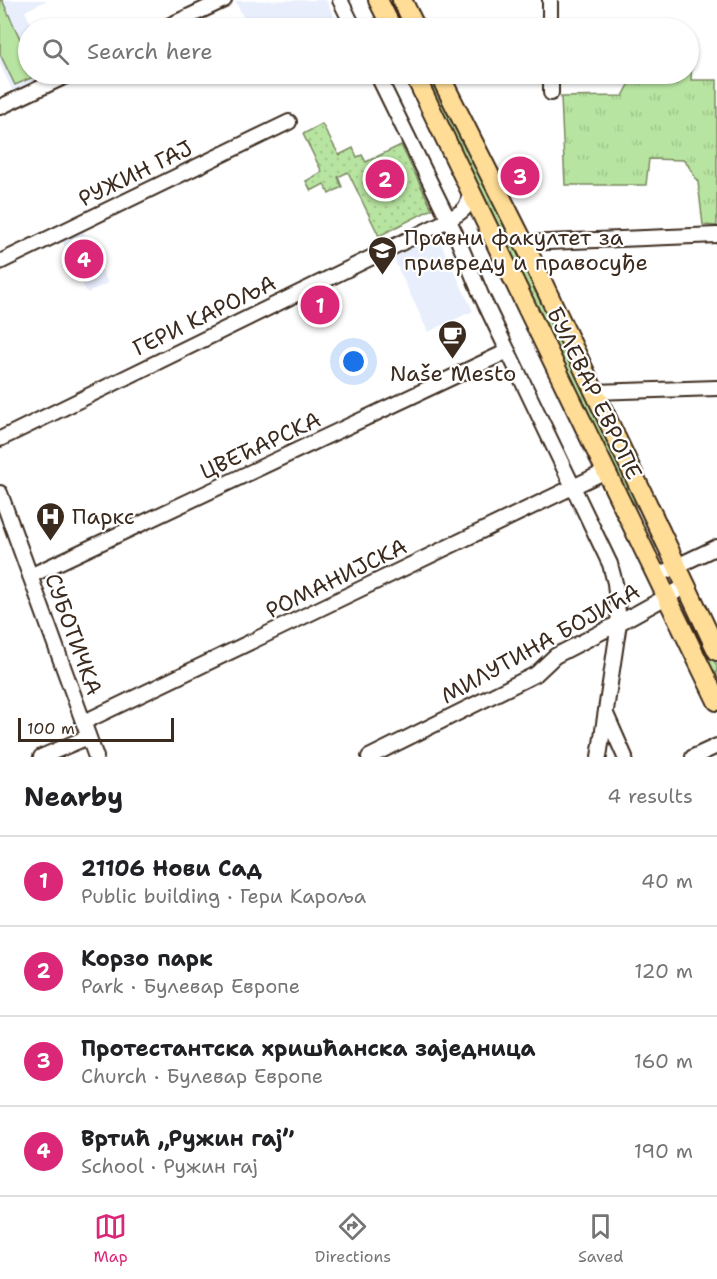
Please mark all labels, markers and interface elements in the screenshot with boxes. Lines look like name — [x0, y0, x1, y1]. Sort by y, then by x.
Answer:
search box — [18, 18, 699, 84]
icon: search — [39, 35, 72, 68]
text: Search here — [87, 37, 213, 66]
street label: РУЖИН ГАЈ — [74, 133, 197, 213]
pin: 3 — [500, 154, 540, 198]
pin: 2 — [366, 156, 404, 201]
place label: Правни факултет за привреду и правосуђе — [404, 223, 648, 277]
school or university icon: Правни факултет за привреду и правосуђе — [367, 234, 399, 276]
pin: 4 — [64, 236, 104, 282]
street label: ГЕРИ КАРОЉА — [128, 268, 281, 363]
pin: 1 — [300, 282, 340, 328]
street label: БУЛЕВАР ЕВРОПЕ — [540, 302, 649, 484]
cafe icon: Naše Mesto — [437, 318, 469, 360]
your location — [339, 347, 368, 376]
place label: Naše Mesto — [390, 359, 516, 388]
street label: ЦВЕЋАРСКА — [195, 405, 325, 486]
hospital icon: Паркс — [35, 500, 67, 542]
place label: Паркс — [72, 502, 135, 531]
street label: РОМАНИЈСКА — [261, 532, 412, 625]
street label: СУБОТИЧКА — [38, 569, 109, 699]
street label: МИЛУТИНА БОЈИЋА — [436, 577, 645, 710]
scale bar — [18, 715, 174, 742]
text: 100 m — [27, 718, 75, 739]
text: Nearby — [24, 779, 123, 814]
text: 4 results — [607, 783, 693, 809]
text: 21106 Нови Сад — [81, 854, 262, 883]
text: 1 — [39, 868, 48, 894]
text: 40 m — [641, 868, 693, 894]
text: Public building · Гери Кароља — [81, 883, 366, 909]
text: Корзо парк — [81, 944, 213, 973]
text: 2 — [37, 958, 51, 984]
text: 120 m — [634, 958, 693, 984]
text: Park · Булевар Европе — [81, 973, 300, 999]
text: Протестантска хришћанска заједница — [81, 1034, 536, 1063]
text: 3 — [37, 1048, 51, 1074]
text: 160 m — [634, 1048, 693, 1074]
text: Church · Булевар Европе — [81, 1063, 323, 1089]
text: Вртић „Ружин гај” — [81, 1124, 294, 1153]
text: 4 — [37, 1138, 51, 1164]
text: 190 m — [634, 1138, 693, 1164]
text: School · Ружин гај — [81, 1153, 258, 1179]
tab: Map — [94, 1210, 128, 1267]
tab: Directions — [315, 1210, 391, 1267]
tab: Saved — [578, 1210, 624, 1267]

